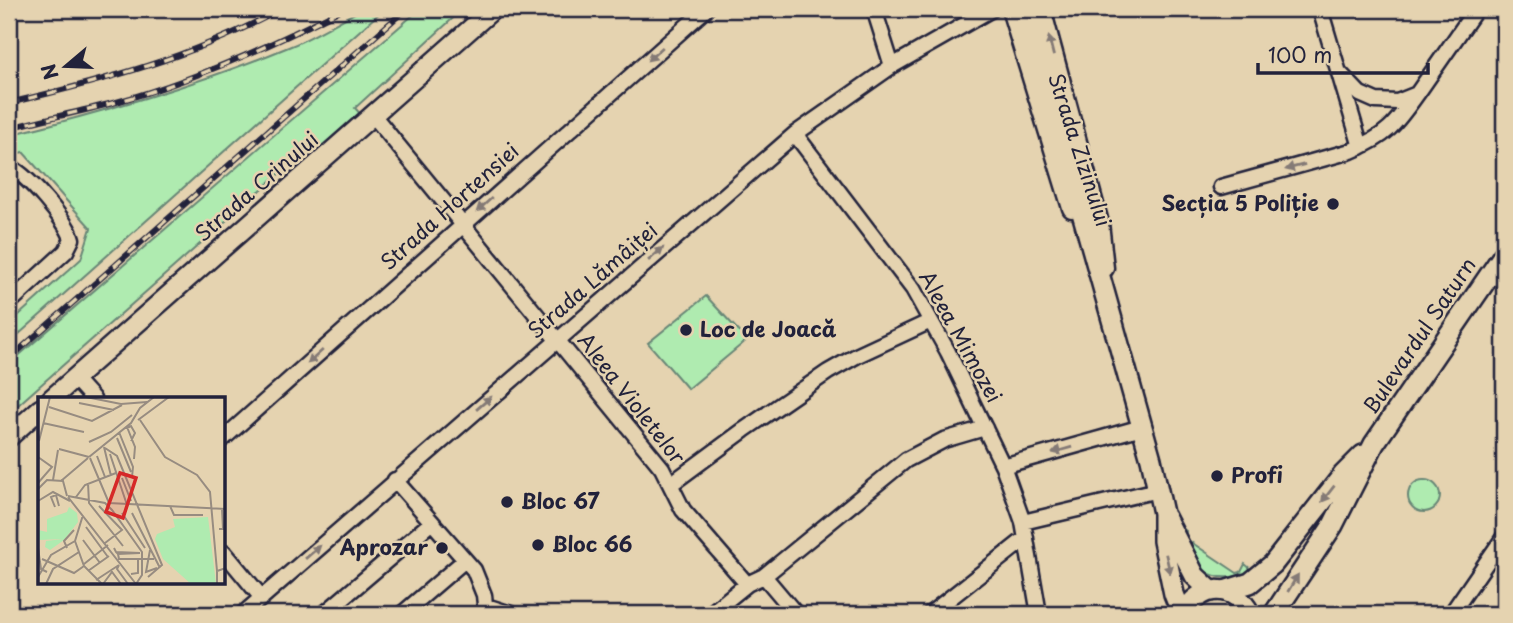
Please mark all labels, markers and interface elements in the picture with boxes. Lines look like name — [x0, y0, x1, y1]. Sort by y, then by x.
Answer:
north arrow — [32, 32, 102, 102]
scale bar — [1258, 32, 1427, 76]
one-way arrow — [1045, 35, 1056, 57]
text: 100 m — [1268, 38, 1332, 70]
one-way arrow — [646, 46, 664, 62]
text: N — [33, 60, 65, 84]
street label: Strada Zizinului — [1041, 68, 1121, 230]
street label: Strada Crinului — [187, 123, 324, 248]
street label: Strada Hortensiei — [372, 134, 525, 277]
one-way arrow — [1284, 162, 1306, 173]
place label: Secția 5 Poliție — [1161, 186, 1319, 218]
marker: Secția 5 Poliție — [1325, 196, 1341, 212]
one-way arrow — [476, 197, 493, 212]
street label: Strada Lămâiței — [520, 214, 664, 345]
one-way arrow — [647, 246, 665, 262]
street label: Bulevardul Saturn — [1354, 250, 1483, 420]
street label: Aleea Mimozei — [912, 264, 1011, 408]
place label: Loc de Joacă — [700, 312, 837, 344]
marker: Loc de Joacă — [678, 322, 694, 338]
street label: Aleea Violetelor — [571, 325, 694, 471]
one-way arrow — [306, 349, 324, 365]
one-way arrow — [476, 396, 493, 411]
inset map — [38, 397, 226, 584]
one-way arrow — [1052, 445, 1073, 455]
place label: Profi — [1231, 458, 1283, 490]
marker: Profi — [1209, 468, 1225, 484]
place label: Bloc 67 — [521, 484, 600, 516]
one-way arrow — [1320, 485, 1335, 503]
marker: Bloc 67 — [499, 494, 515, 510]
place label: Bloc 66 — [552, 527, 632, 559]
place label: Aprozar — [339, 530, 428, 562]
marker: Bloc 66 — [530, 537, 546, 553]
marker: Aprozar — [434, 540, 450, 556]
one-way arrow — [304, 545, 321, 561]
one-way arrow — [1162, 553, 1173, 575]
one-way arrow — [1287, 574, 1299, 593]

